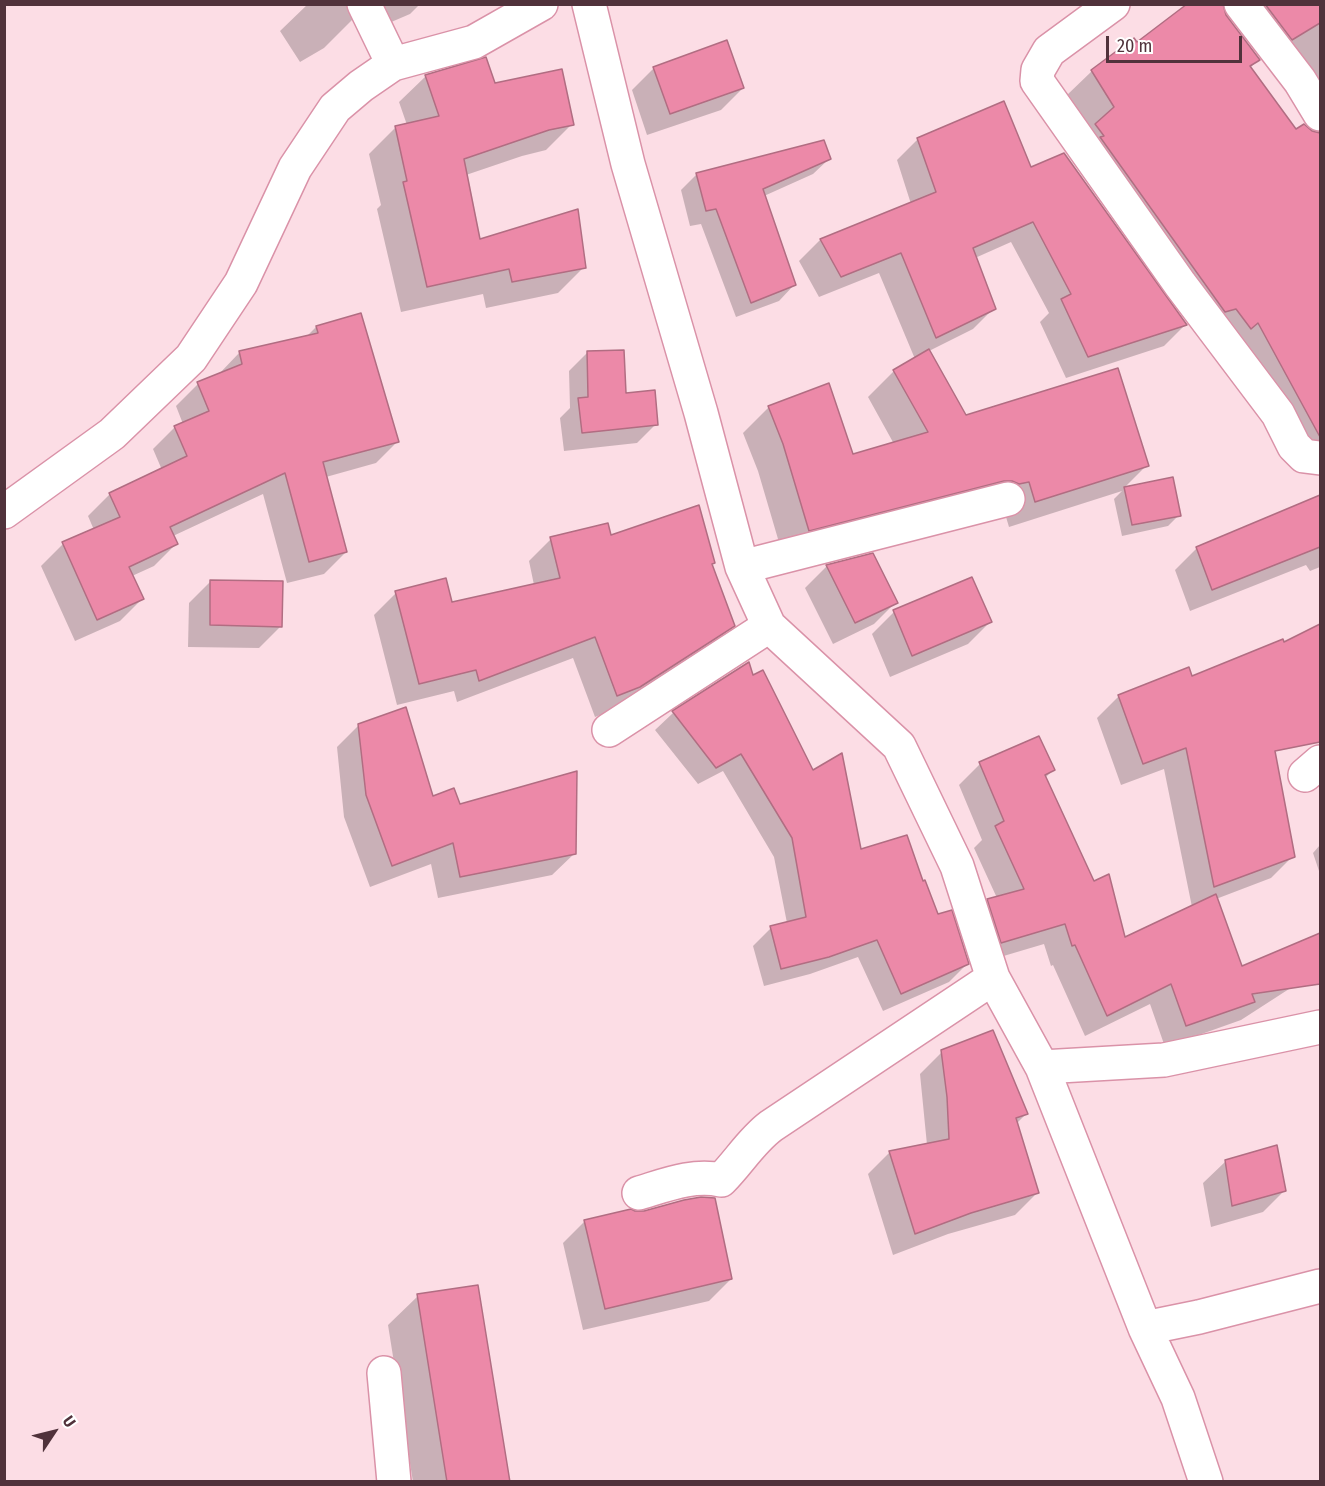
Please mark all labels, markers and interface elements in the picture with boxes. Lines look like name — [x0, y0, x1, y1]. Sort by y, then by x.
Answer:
scale bar — [1109, 24, 1246, 62]
text: 20 m — [1117, 35, 1152, 57]
north arrow — [24, 1402, 84, 1462]
text: U — [59, 1412, 80, 1431]

